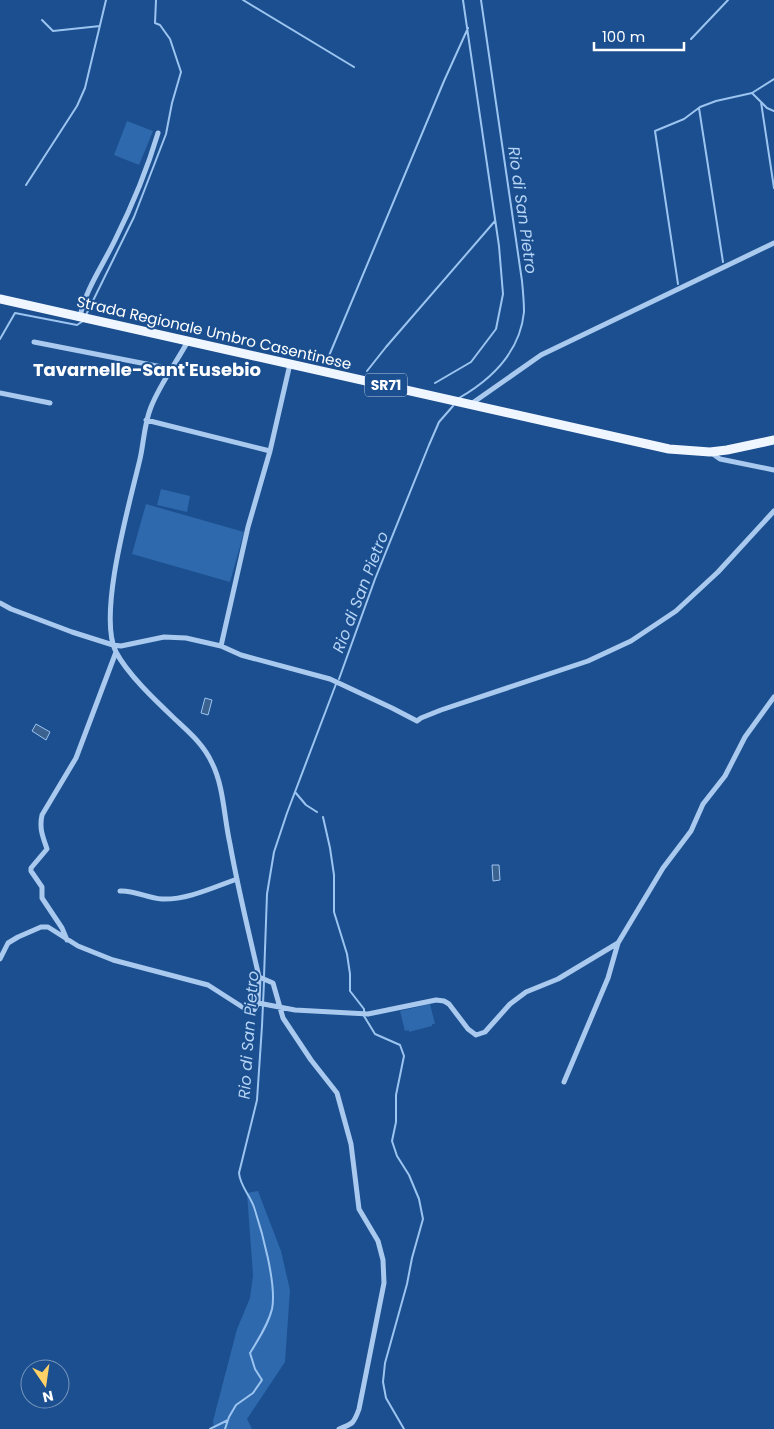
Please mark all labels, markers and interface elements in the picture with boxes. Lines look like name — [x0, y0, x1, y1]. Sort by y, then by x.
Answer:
scale bar — [594, 20, 684, 52]
text: 100 m — [602, 26, 645, 47]
water label: Rio di San Pietro — [502, 145, 543, 275]
street label: Strada Regionale Umbro Casentinese — [75, 291, 354, 374]
district label: Tavarnelle-Sant'Eusebio — [33, 357, 261, 382]
road number: SR71 — [365, 374, 407, 396]
water label: Rio di San Pietro — [327, 528, 394, 656]
water label: Rio di San Pietro — [233, 970, 264, 1100]
north arrow — [20, 1359, 70, 1409]
text: N — [41, 1386, 55, 1408]

